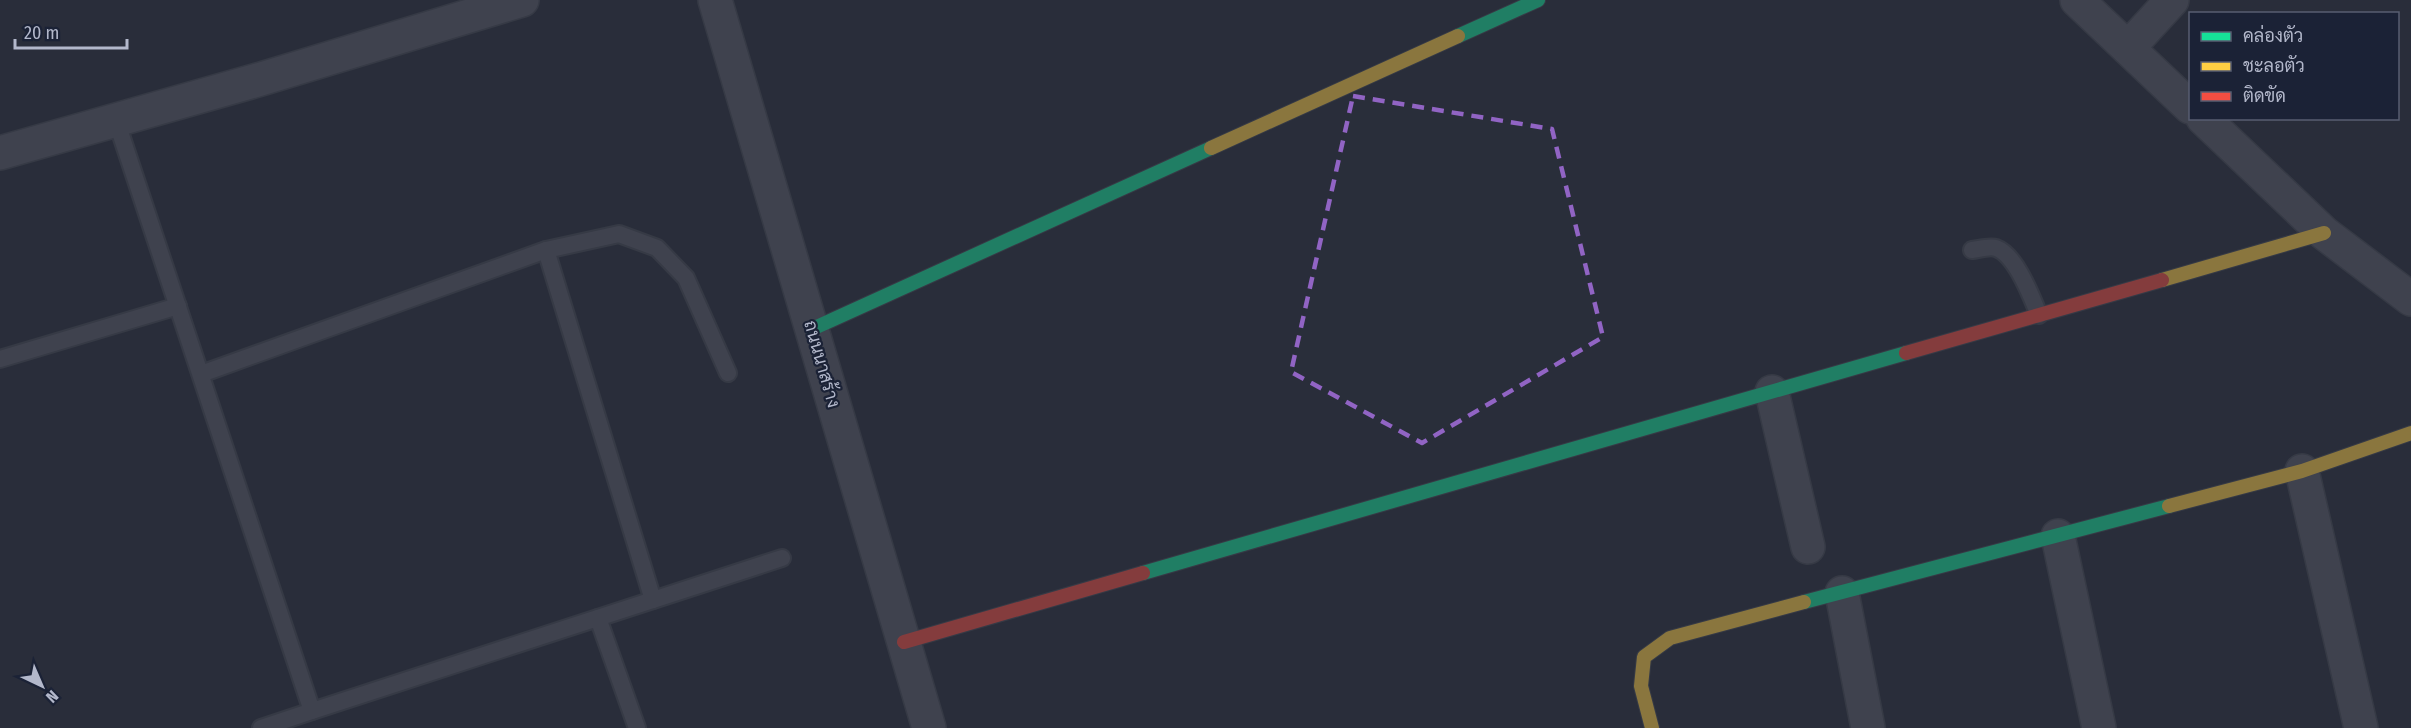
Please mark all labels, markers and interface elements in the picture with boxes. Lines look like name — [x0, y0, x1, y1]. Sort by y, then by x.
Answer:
scale bar — [15, 12, 128, 50]
legend — [2189, 12, 2399, 120]
text: 20 m — [24, 22, 59, 44]
text: คล่องตัว — [2243, 24, 2303, 47]
text: ชะลอตัว — [2243, 55, 2305, 77]
text: ติดขัด — [2243, 85, 2286, 107]
street label: ถนนนาสร้าง — [799, 318, 846, 410]
north arrow — [12, 656, 72, 716]
text: N — [42, 686, 62, 707]

